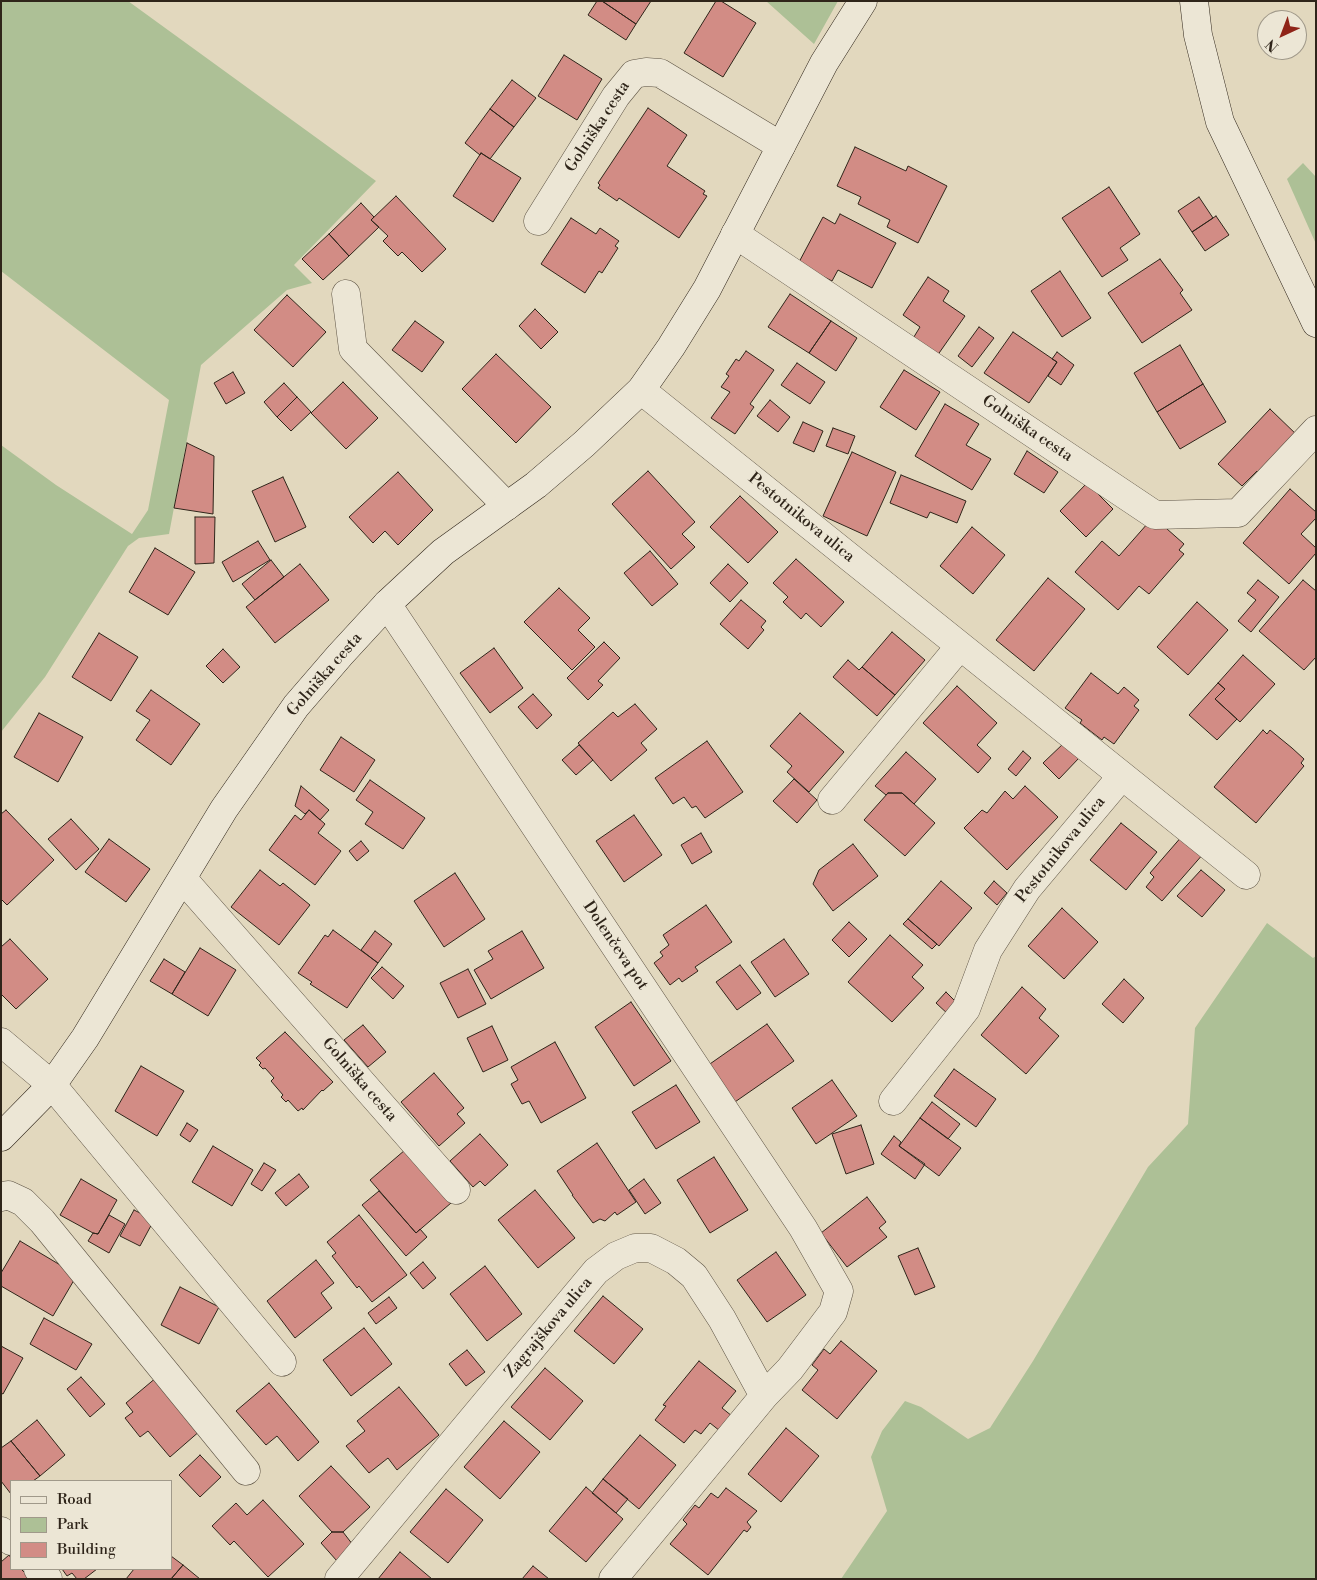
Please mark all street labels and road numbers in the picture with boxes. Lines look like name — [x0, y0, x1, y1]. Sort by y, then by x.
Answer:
street label: Golniška cesta — [561, 78, 635, 176]
street label: Golniška cesta — [978, 392, 1076, 466]
street label: Pestotnikova ulica — [744, 469, 858, 567]
street label: Golniška cesta — [283, 629, 367, 721]
street label: Pestotnikova ulica — [1012, 793, 1110, 907]
street label: Dolenčeva pot — [578, 898, 652, 994]
street label: Golniška cesta — [317, 1034, 401, 1126]
street label: Zagrajškova ulica — [501, 1274, 597, 1382]

